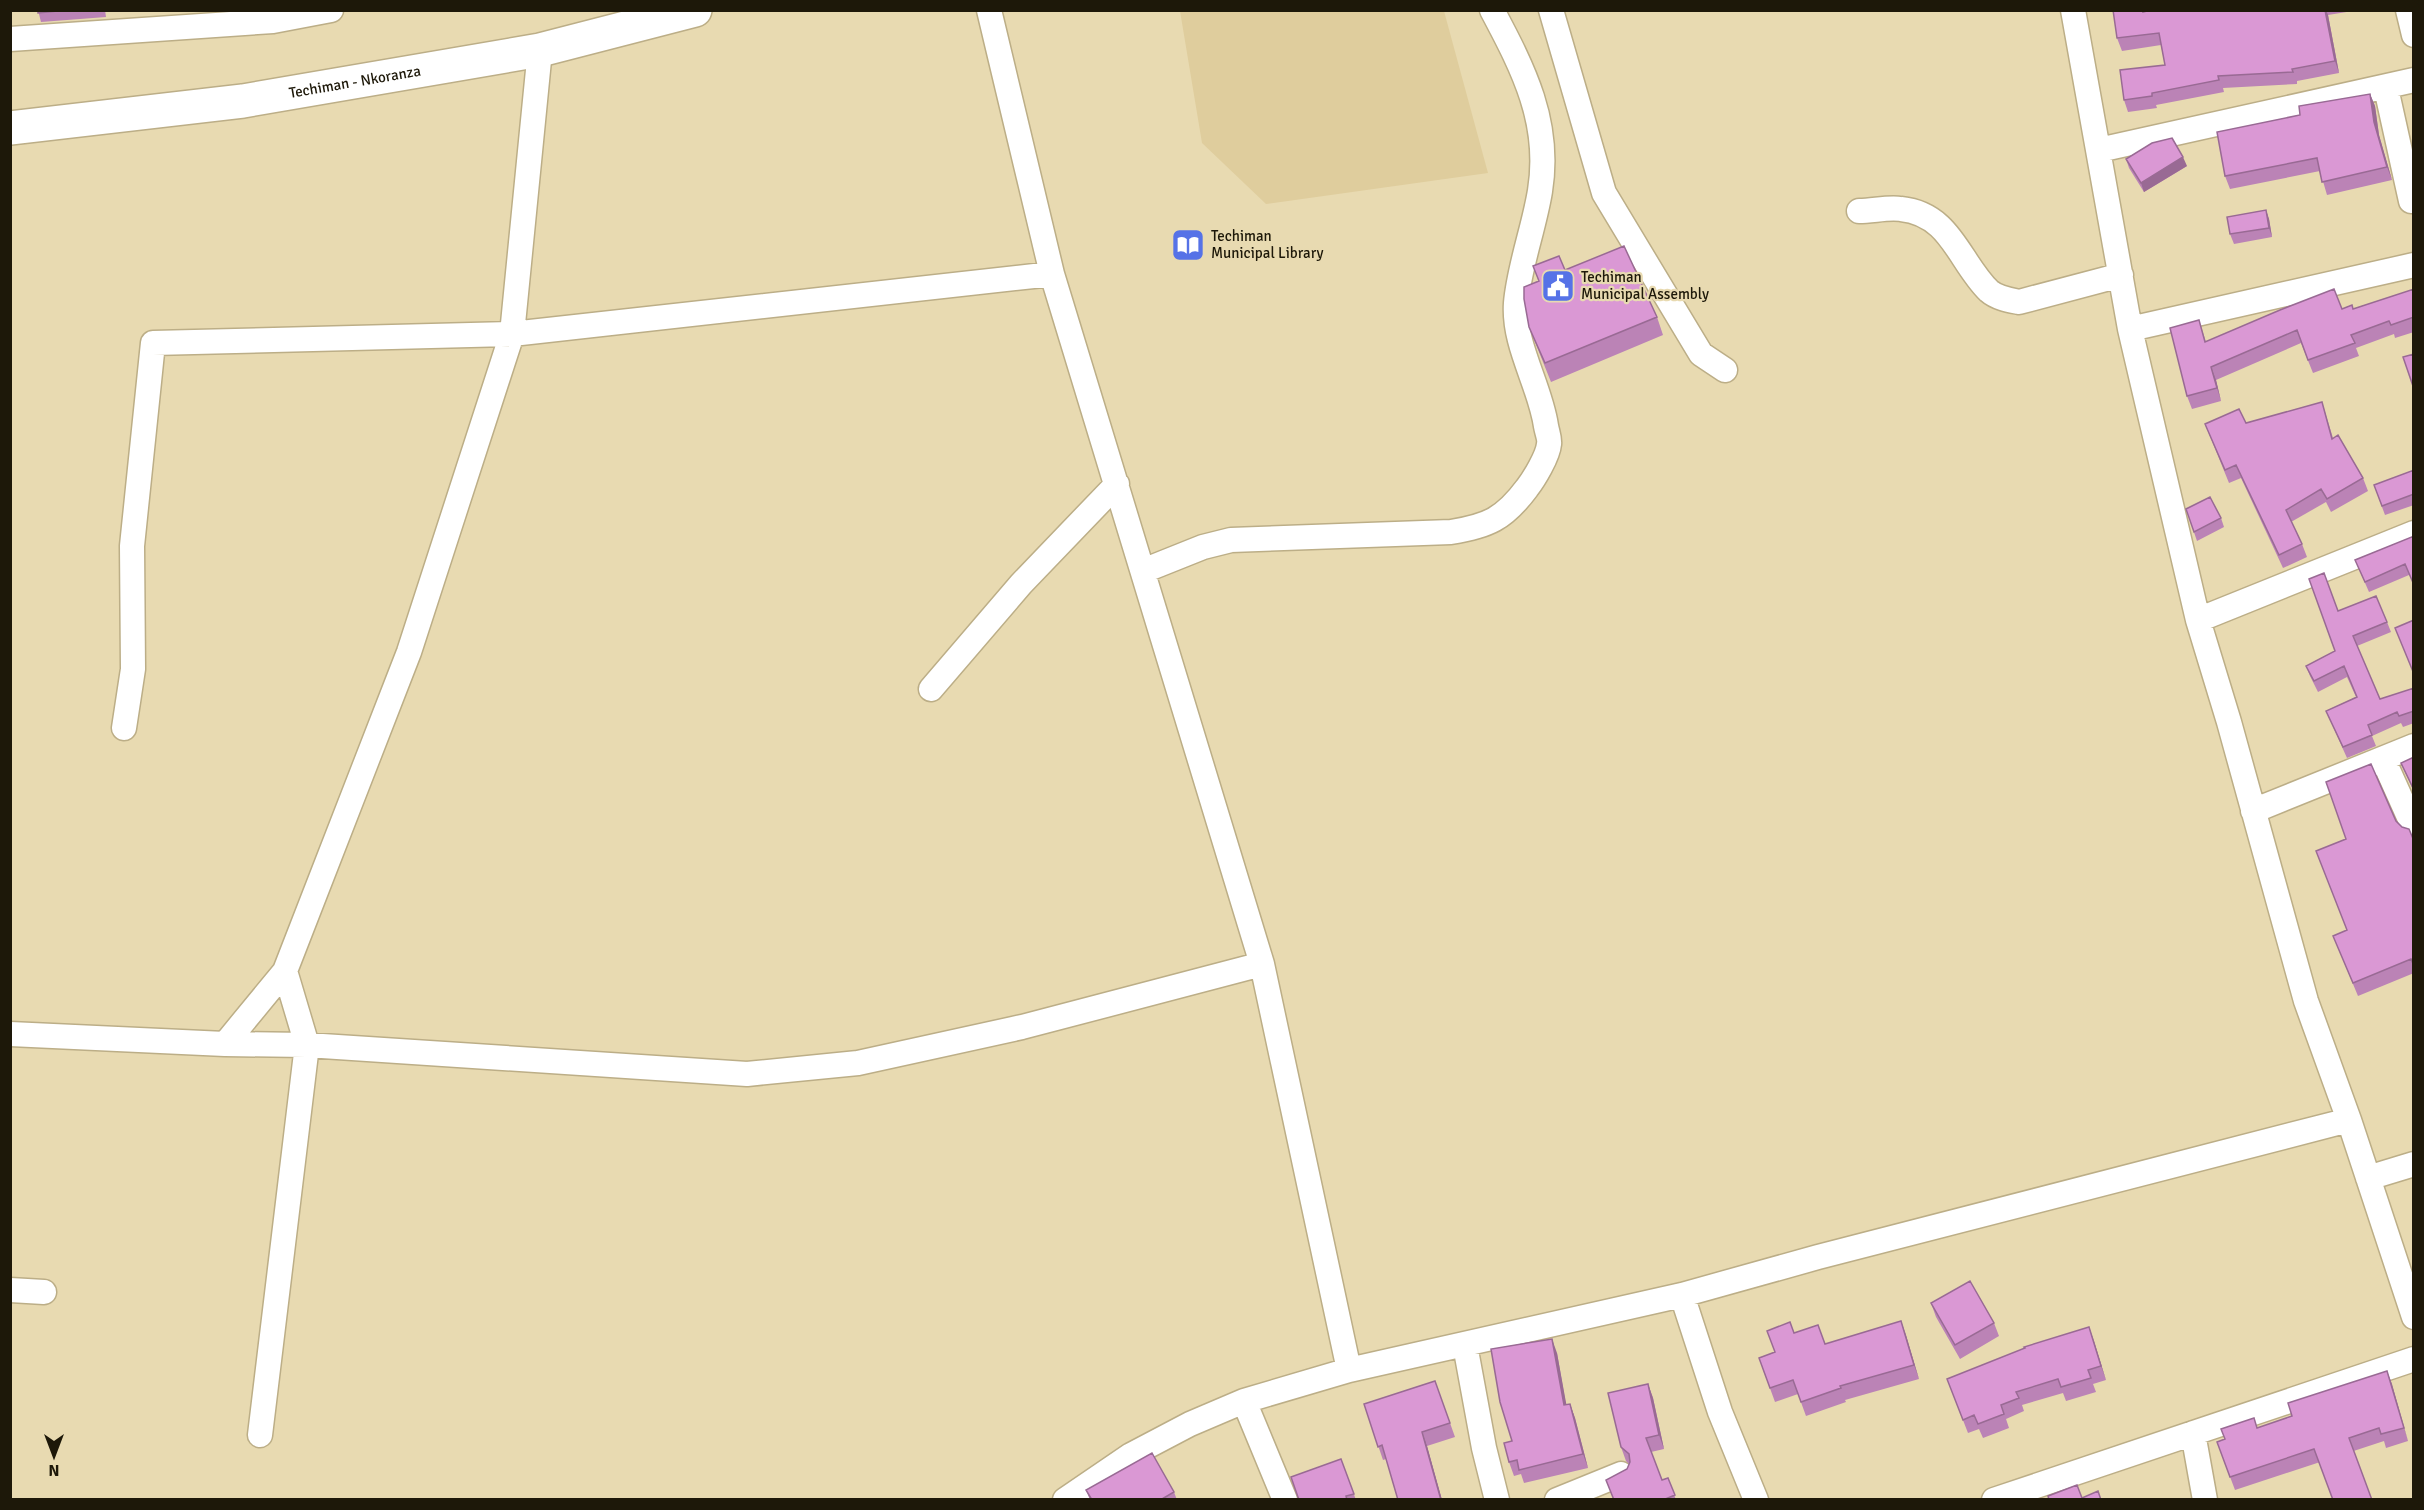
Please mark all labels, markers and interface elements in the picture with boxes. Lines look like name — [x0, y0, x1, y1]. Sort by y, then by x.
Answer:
street label: Techiman - Nkoranza — [288, 62, 422, 102]
library icon: Techiman Municipal Library — [1170, 227, 1206, 263]
place label: Techiman Municipal Library — [1211, 227, 1324, 262]
public building icon: Techiman Municipal Assembly — [1540, 268, 1576, 304]
place label: Techiman Municipal Assembly — [1581, 268, 1709, 303]
north arrow — [24, 1426, 84, 1486]
text: N — [48, 1460, 60, 1480]

